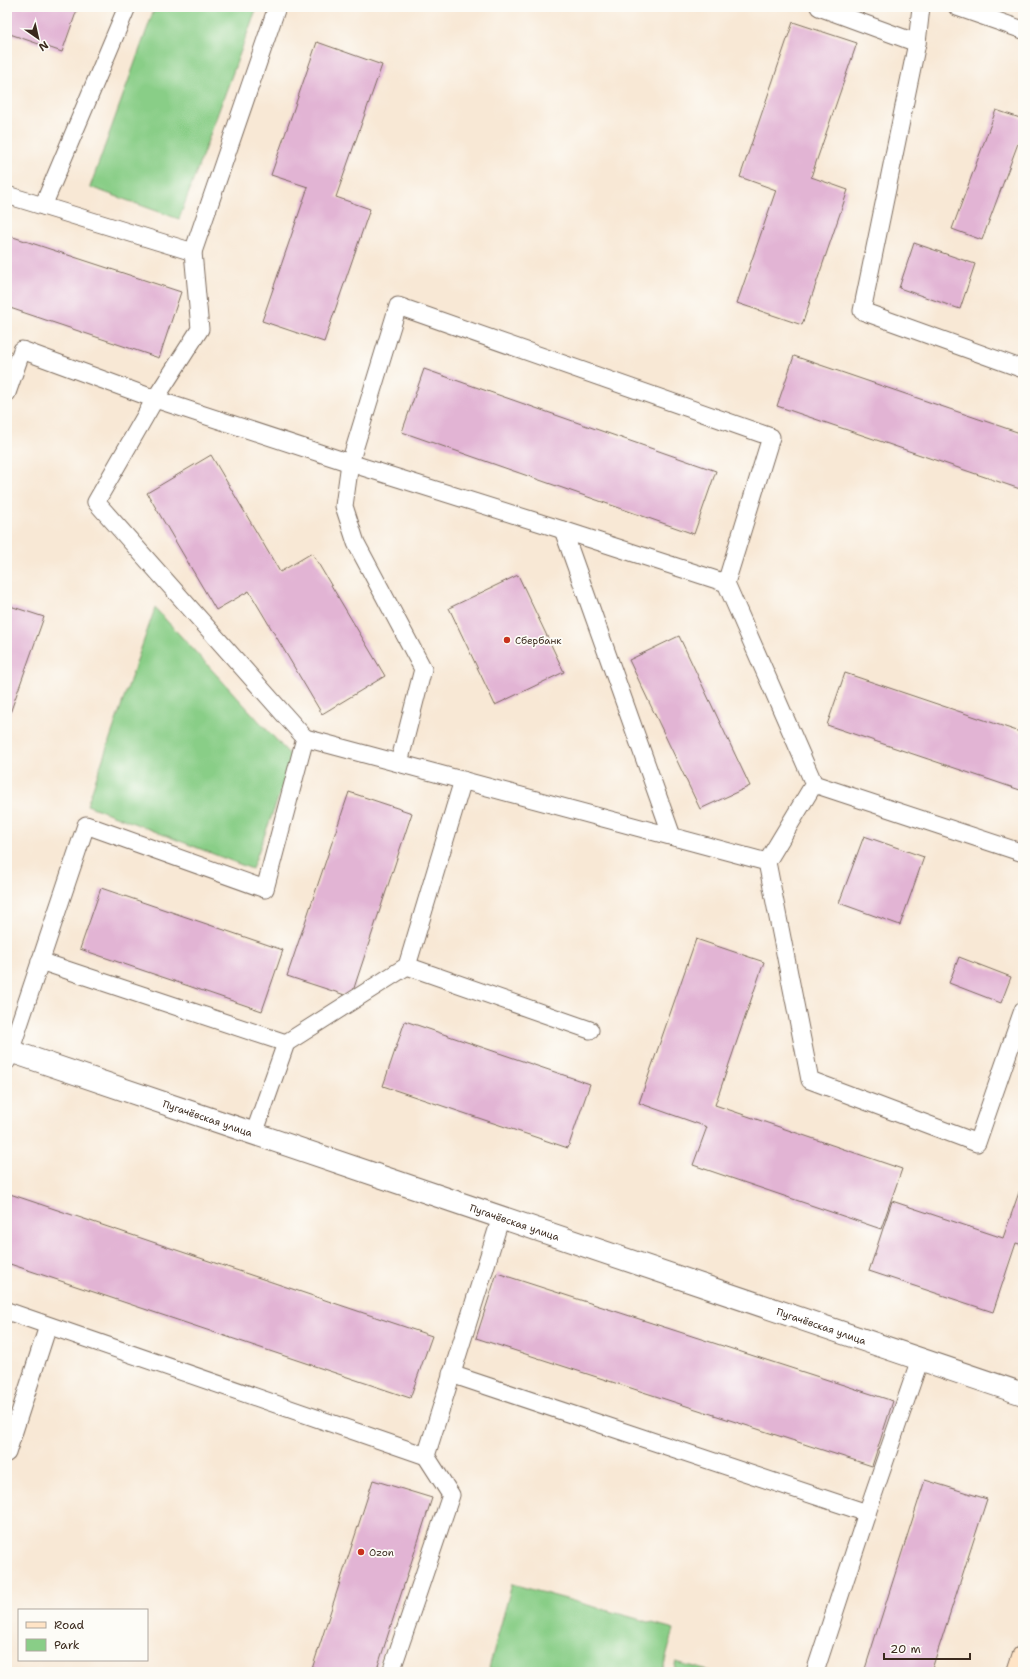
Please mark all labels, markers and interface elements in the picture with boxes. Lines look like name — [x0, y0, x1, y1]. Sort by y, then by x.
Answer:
north arrow — [18, 18, 58, 58]
text: N — [35, 37, 51, 55]
place label: Сбербанк — [515, 634, 562, 647]
marker: Сбербанк — [502, 635, 512, 645]
street label: Пугачёвская улица — [161, 1097, 255, 1139]
street label: Пугачёвская улица — [468, 1201, 562, 1243]
street label: Пугачёвская улица — [775, 1305, 869, 1347]
place label: Ozon — [369, 1546, 394, 1559]
marker: Ozon — [356, 1547, 366, 1557]
legend — [18, 1609, 148, 1661]
text: Road — [54, 1617, 85, 1633]
scale bar — [884, 1635, 970, 1661]
text: Park — [54, 1637, 80, 1653]
text: 20 m — [890, 1641, 921, 1657]

